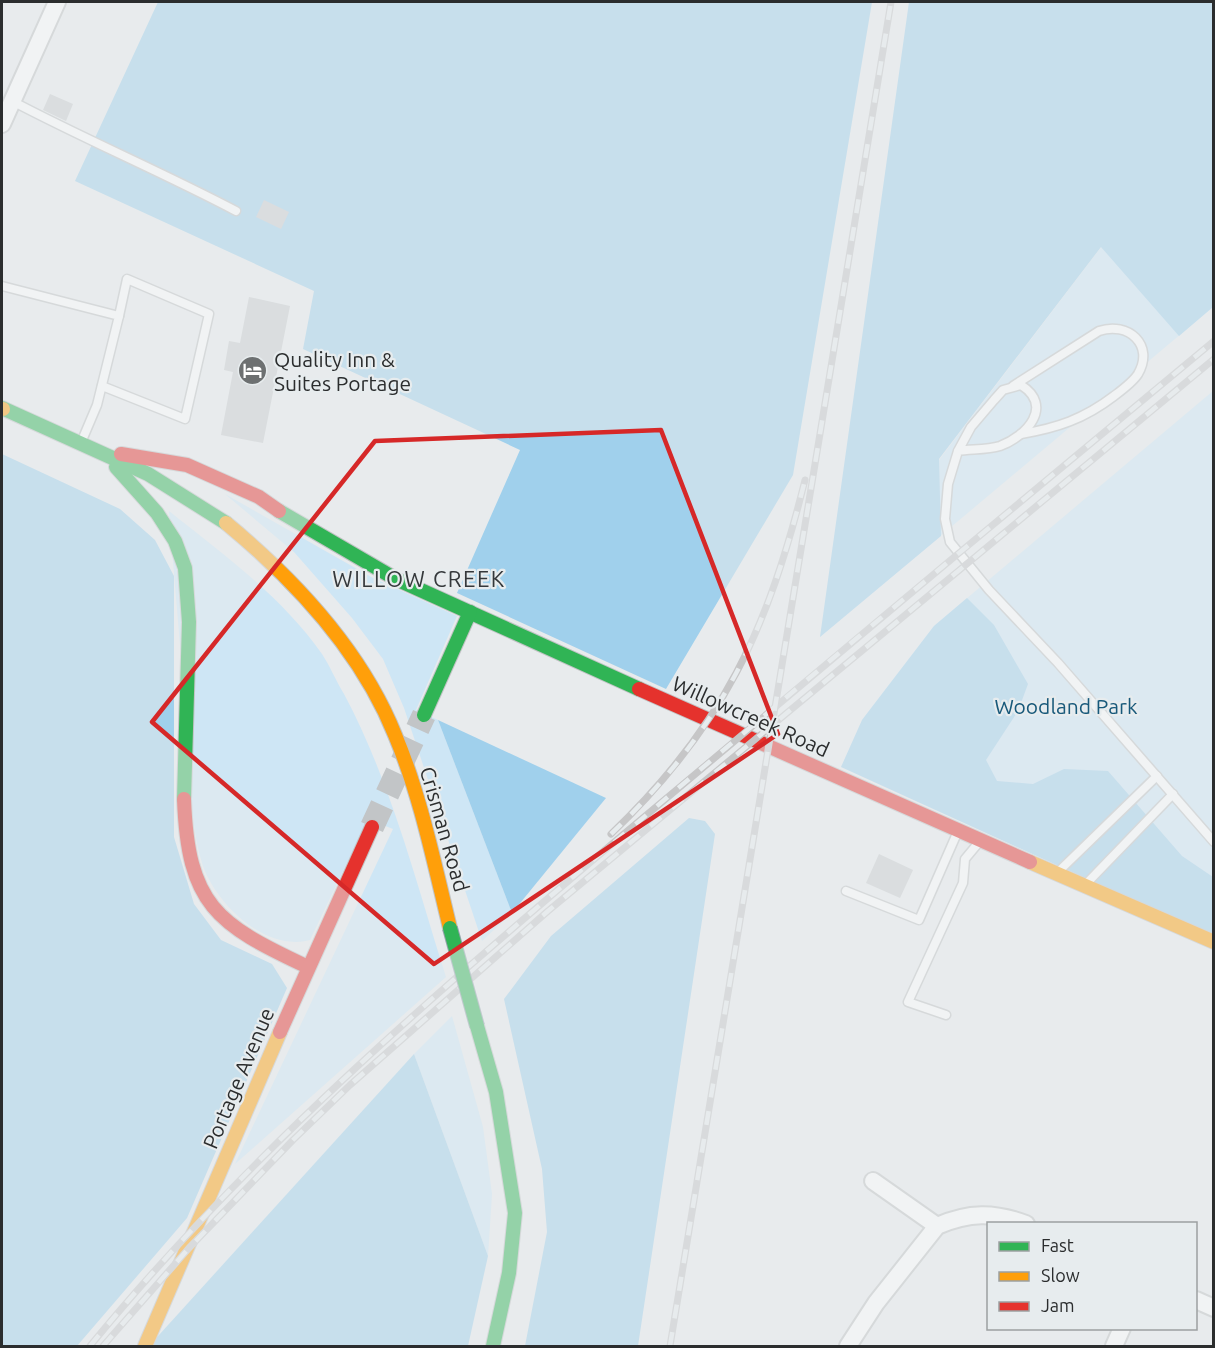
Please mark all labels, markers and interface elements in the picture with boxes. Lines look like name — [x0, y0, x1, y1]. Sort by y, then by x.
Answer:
place label: Quality Inn & Suites Portage — [274, 347, 411, 395]
hotel icon: Quality Inn & Suites Portage — [237, 355, 269, 387]
district label: WILLOW CREEK — [332, 566, 506, 591]
street label: Willowcreek Road — [669, 671, 833, 761]
park label: Woodland Park — [994, 694, 1138, 718]
street label: Crisman Road — [416, 764, 474, 894]
street label: Portage Avenue — [197, 1004, 279, 1152]
legend — [987, 1222, 1197, 1330]
text: Fast — [1041, 1235, 1074, 1255]
text: Slow — [1041, 1265, 1080, 1285]
text: Jam — [1041, 1295, 1075, 1315]

